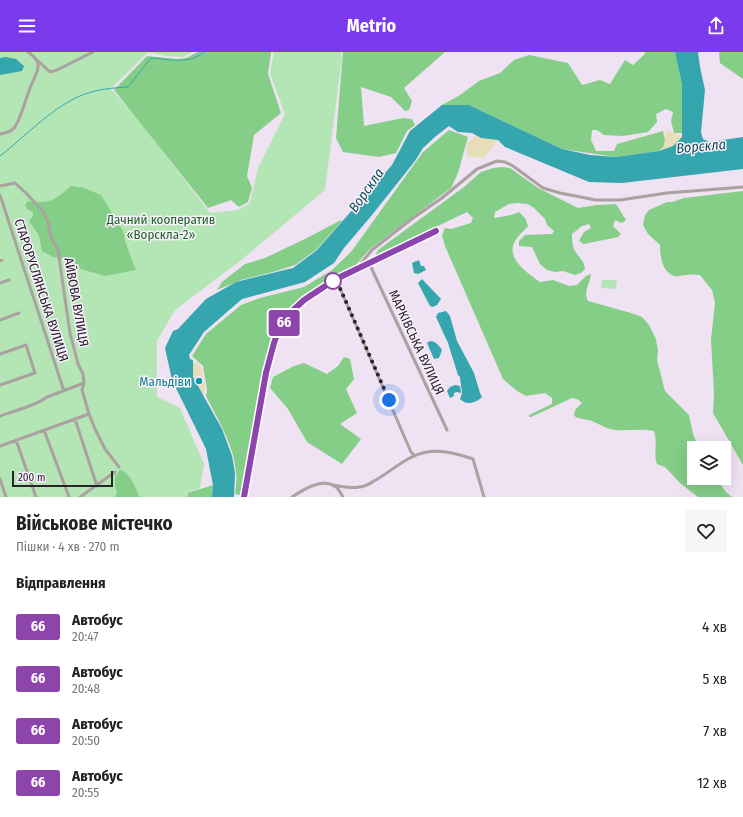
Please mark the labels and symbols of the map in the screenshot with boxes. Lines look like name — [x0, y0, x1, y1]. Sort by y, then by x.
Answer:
water label: Ворскла — [676, 136, 727, 157]
water label: Ворскла — [345, 165, 388, 216]
park label: Дачний кооператив «Ворскла-2» — [106, 212, 215, 242]
street label: СТАРОРУСЛЯНСЬКА ВУЛИЦЯ — [11, 217, 72, 363]
street label: АЙВОВА ВУЛИЦЯ — [61, 256, 92, 348]
unlabelled marker — [324, 272, 342, 290]
street label: МАРКІВСЬКА ВУЛИЦЯ — [386, 287, 447, 397]
line badge: 66 — [266, 310, 302, 336]
place label: Мальдіви — [139, 374, 191, 389]
marker: Мальдіви — [194, 376, 204, 386]
your location — [379, 390, 399, 410]
scale bar — [12, 469, 113, 488]

